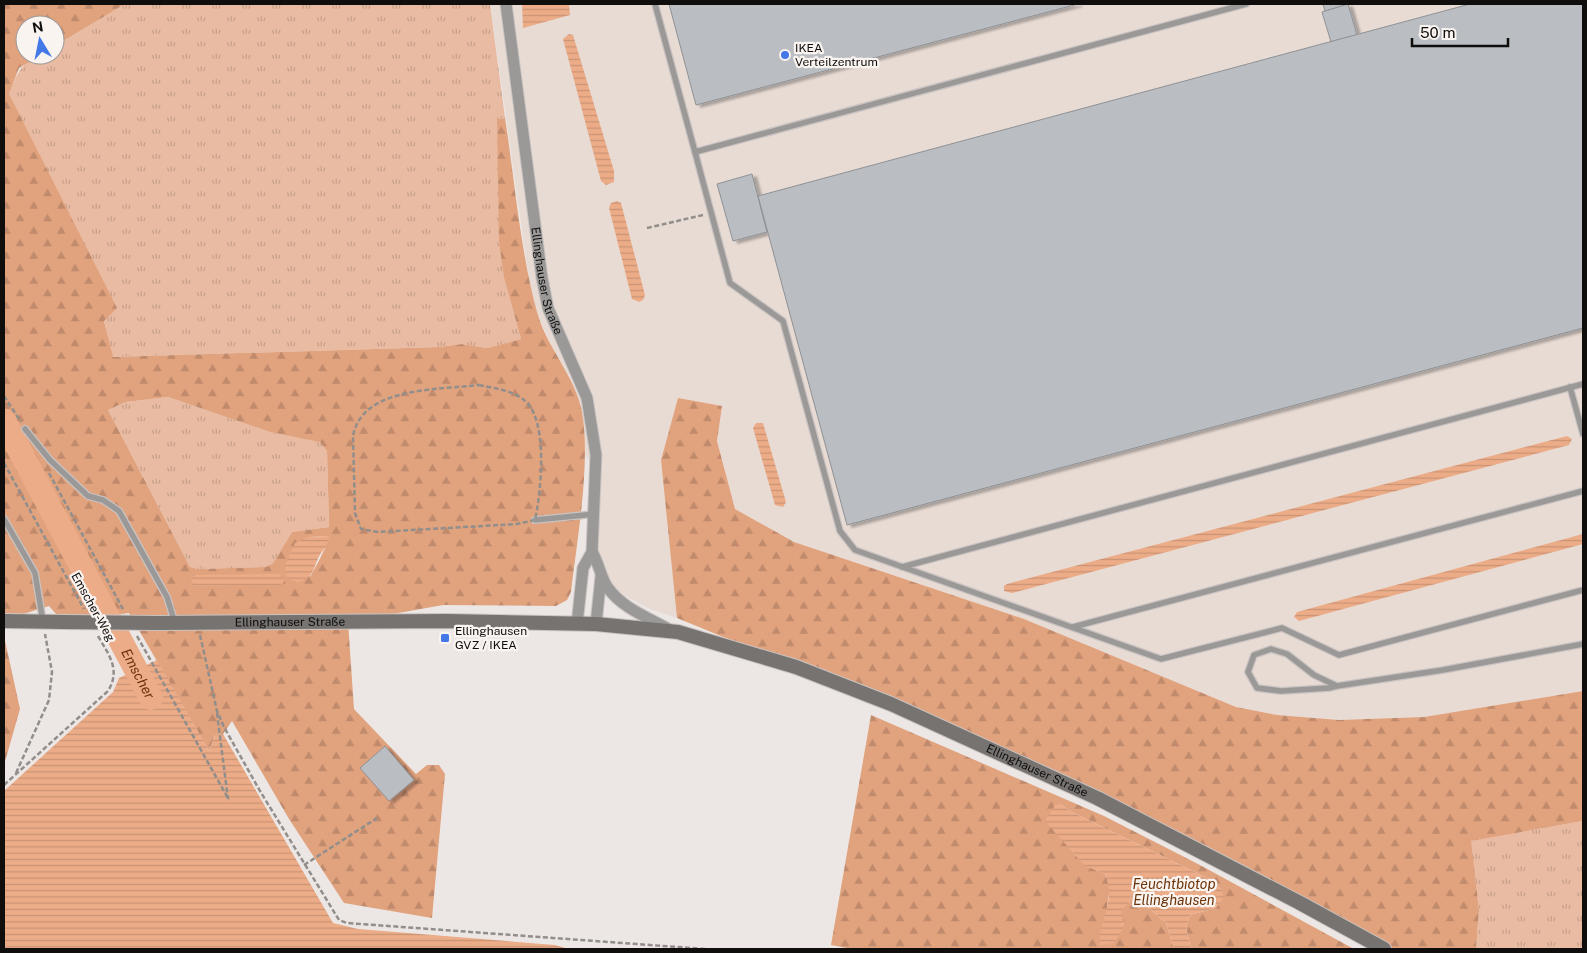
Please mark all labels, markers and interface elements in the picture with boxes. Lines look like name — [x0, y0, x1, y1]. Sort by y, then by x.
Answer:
north arrow — [15, 15, 65, 65]
scale bar — [1412, 15, 1508, 47]
text: N — [31, 18, 45, 36]
text: 50 m — [1420, 24, 1455, 41]
place label: IKEA Verteilzentrum — [795, 41, 878, 69]
marker: IKEA Verteilzentrum — [779, 49, 791, 61]
street label: Ellinghauser Straße — [528, 226, 566, 337]
street label: Emscher-Weg — [68, 570, 118, 644]
street label: Ellinghauser Straße — [235, 615, 345, 629]
place label: Ellinghausen GVZ / IKEA — [455, 624, 527, 652]
marker: Ellinghausen GVZ / IKEA — [439, 632, 451, 644]
water label: Emscher — [118, 646, 158, 702]
street label: Ellinghauser Straße — [984, 741, 1090, 800]
water label: Feuchtbiotop Ellinghausen — [1132, 876, 1216, 908]

